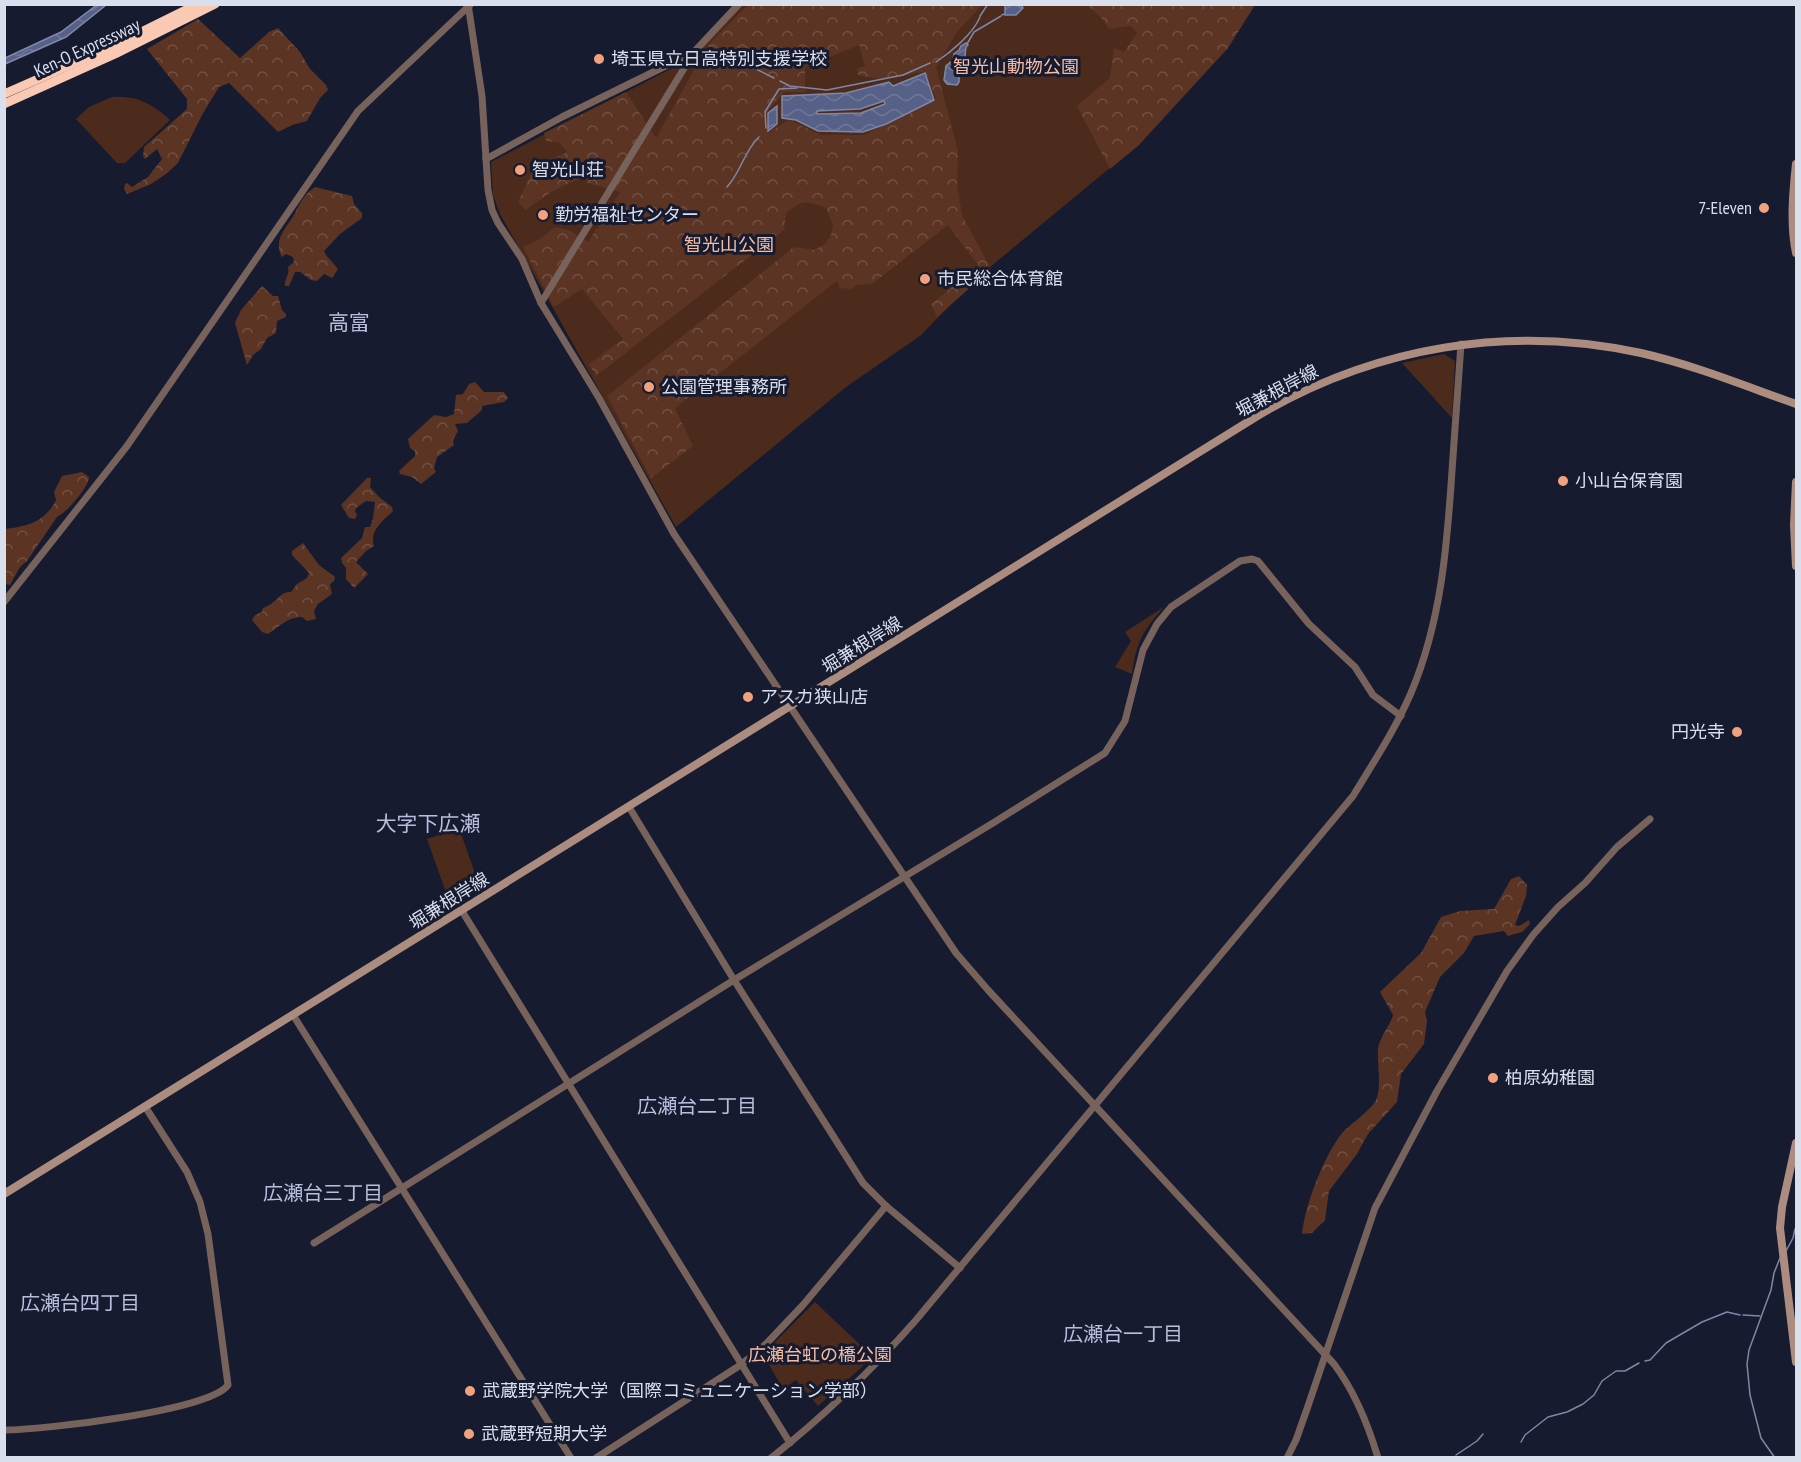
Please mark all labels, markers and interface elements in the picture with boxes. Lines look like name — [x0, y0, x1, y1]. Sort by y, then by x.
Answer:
street label: Ken-O Expressway — [30, 13, 144, 82]
place label: 埼玉県立日高特別支援学校 — [611, 47, 827, 70]
marker: 埼玉県立日高特別支援学校 — [592, 52, 606, 66]
park label: 智光山動物公園 — [953, 55, 1079, 78]
place label: 智光山荘 — [532, 158, 604, 181]
marker: 智光山荘 — [513, 163, 527, 177]
place label: 7-Eleven — [1698, 196, 1752, 219]
marker: 7-Eleven — [1757, 201, 1771, 215]
place label: 勤労福祉センター — [555, 203, 699, 226]
marker: 勤労福祉センター — [536, 208, 550, 222]
park label: 智光山公園 — [684, 233, 774, 256]
place label: 市民総合体育館 — [937, 267, 1063, 290]
marker: 市民総合体育館 — [918, 272, 932, 286]
district label: 高富 — [328, 309, 370, 336]
street label: 堀兼根岸線 — [1232, 359, 1322, 422]
place label: 公園管理事務所 — [661, 375, 787, 398]
marker: 公園管理事務所 — [642, 380, 656, 394]
place label: 小山台保育園 — [1575, 469, 1683, 492]
marker: 小山台保育園 — [1556, 474, 1570, 488]
street label: 堀兼根岸線 — [817, 611, 906, 678]
place label: アスカ狭山店 — [760, 685, 868, 708]
marker: アスカ狭山店 — [741, 690, 755, 704]
place label: 円光寺 — [1671, 720, 1725, 743]
marker: 円光寺 — [1730, 725, 1744, 739]
district label: 大字下広瀬 — [376, 810, 481, 837]
street label: 堀兼根岸線 — [404, 867, 493, 934]
place label: 柏原幼稚園 — [1505, 1066, 1595, 1089]
marker: 柏原幼稚園 — [1486, 1071, 1500, 1085]
district label: 広瀬台二丁目 — [637, 1093, 757, 1119]
district label: 広瀬台三丁目 — [263, 1180, 383, 1206]
district label: 広瀬台四丁目 — [20, 1290, 140, 1316]
district label: 広瀬台一丁目 — [1063, 1321, 1183, 1347]
park label: 広瀬台虹の橋公園 — [748, 1343, 892, 1366]
place label: 武蔵野学院大学（国際コミュニケーション学部） — [482, 1379, 878, 1402]
marker: 武蔵野学院大学（国際コミュニケーション学部） — [463, 1384, 477, 1398]
place label: 武蔵野短期大学 — [481, 1422, 607, 1445]
marker: 武蔵野短期大学 — [462, 1427, 476, 1441]

